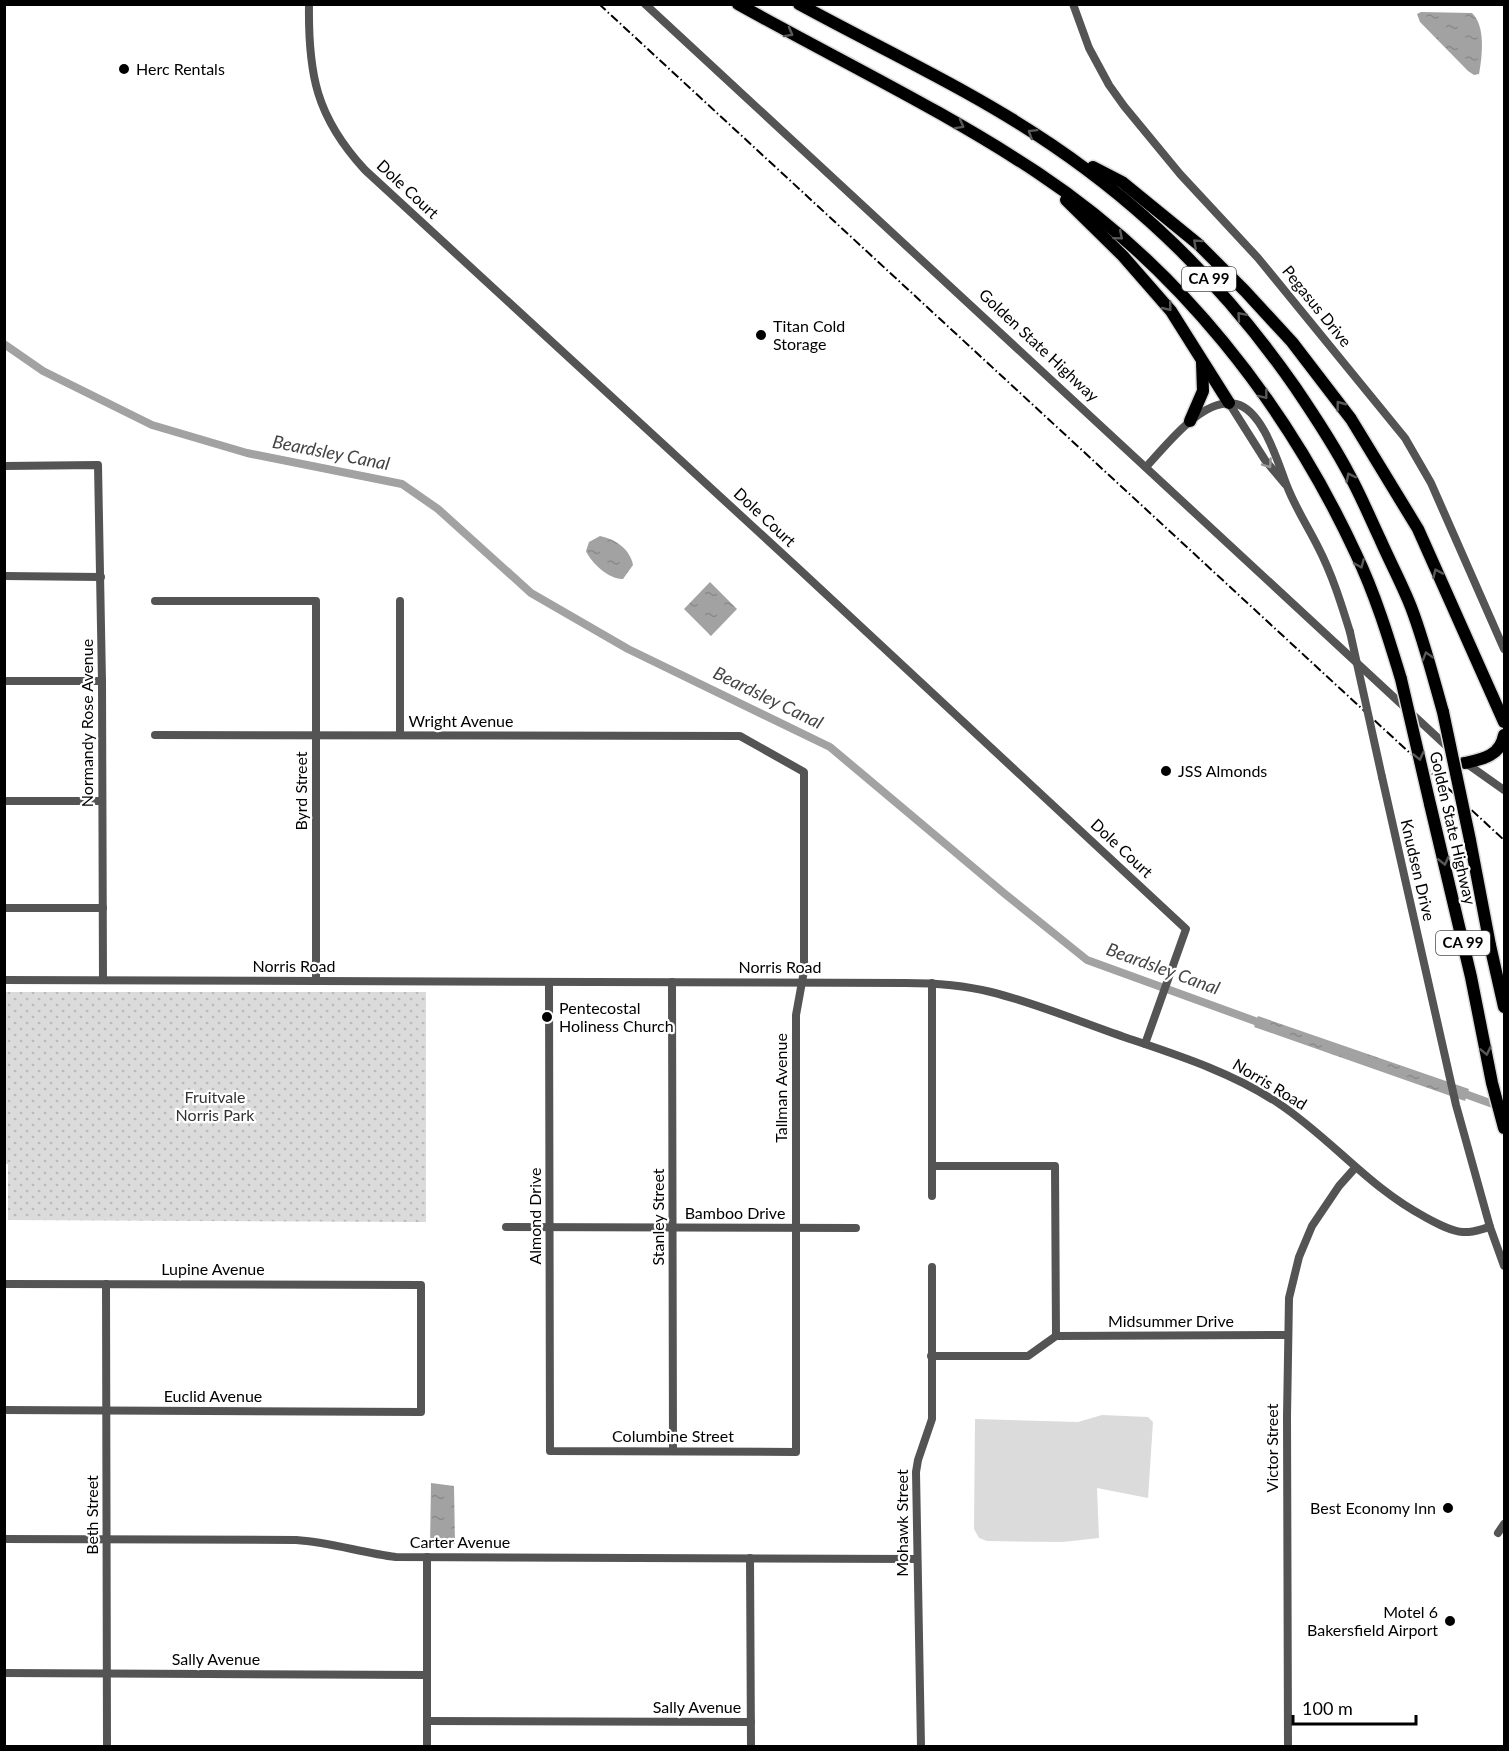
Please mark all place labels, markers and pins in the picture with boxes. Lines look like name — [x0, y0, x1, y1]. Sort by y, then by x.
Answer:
place label: Herc Rentals — [136, 59, 225, 78]
marker: Herc Rentals — [117, 62, 131, 76]
place label: Titan Cold Storage — [773, 316, 845, 353]
marker: Titan Cold Storage — [754, 328, 768, 342]
place label: JSS Almonds — [1178, 761, 1267, 780]
marker: JSS Almonds — [1159, 764, 1173, 778]
place label: Pentecostal Holiness Church — [559, 998, 674, 1035]
marker: Pentecostal Holiness Church — [540, 1010, 554, 1024]
place label: Best Economy Inn — [1310, 1498, 1436, 1517]
marker: Best Economy Inn — [1441, 1501, 1455, 1515]
place label: Motel 6 Bakersfield Airport — [1307, 1602, 1438, 1639]
marker: Motel 6 Bakersfield Airport — [1443, 1614, 1457, 1628]

